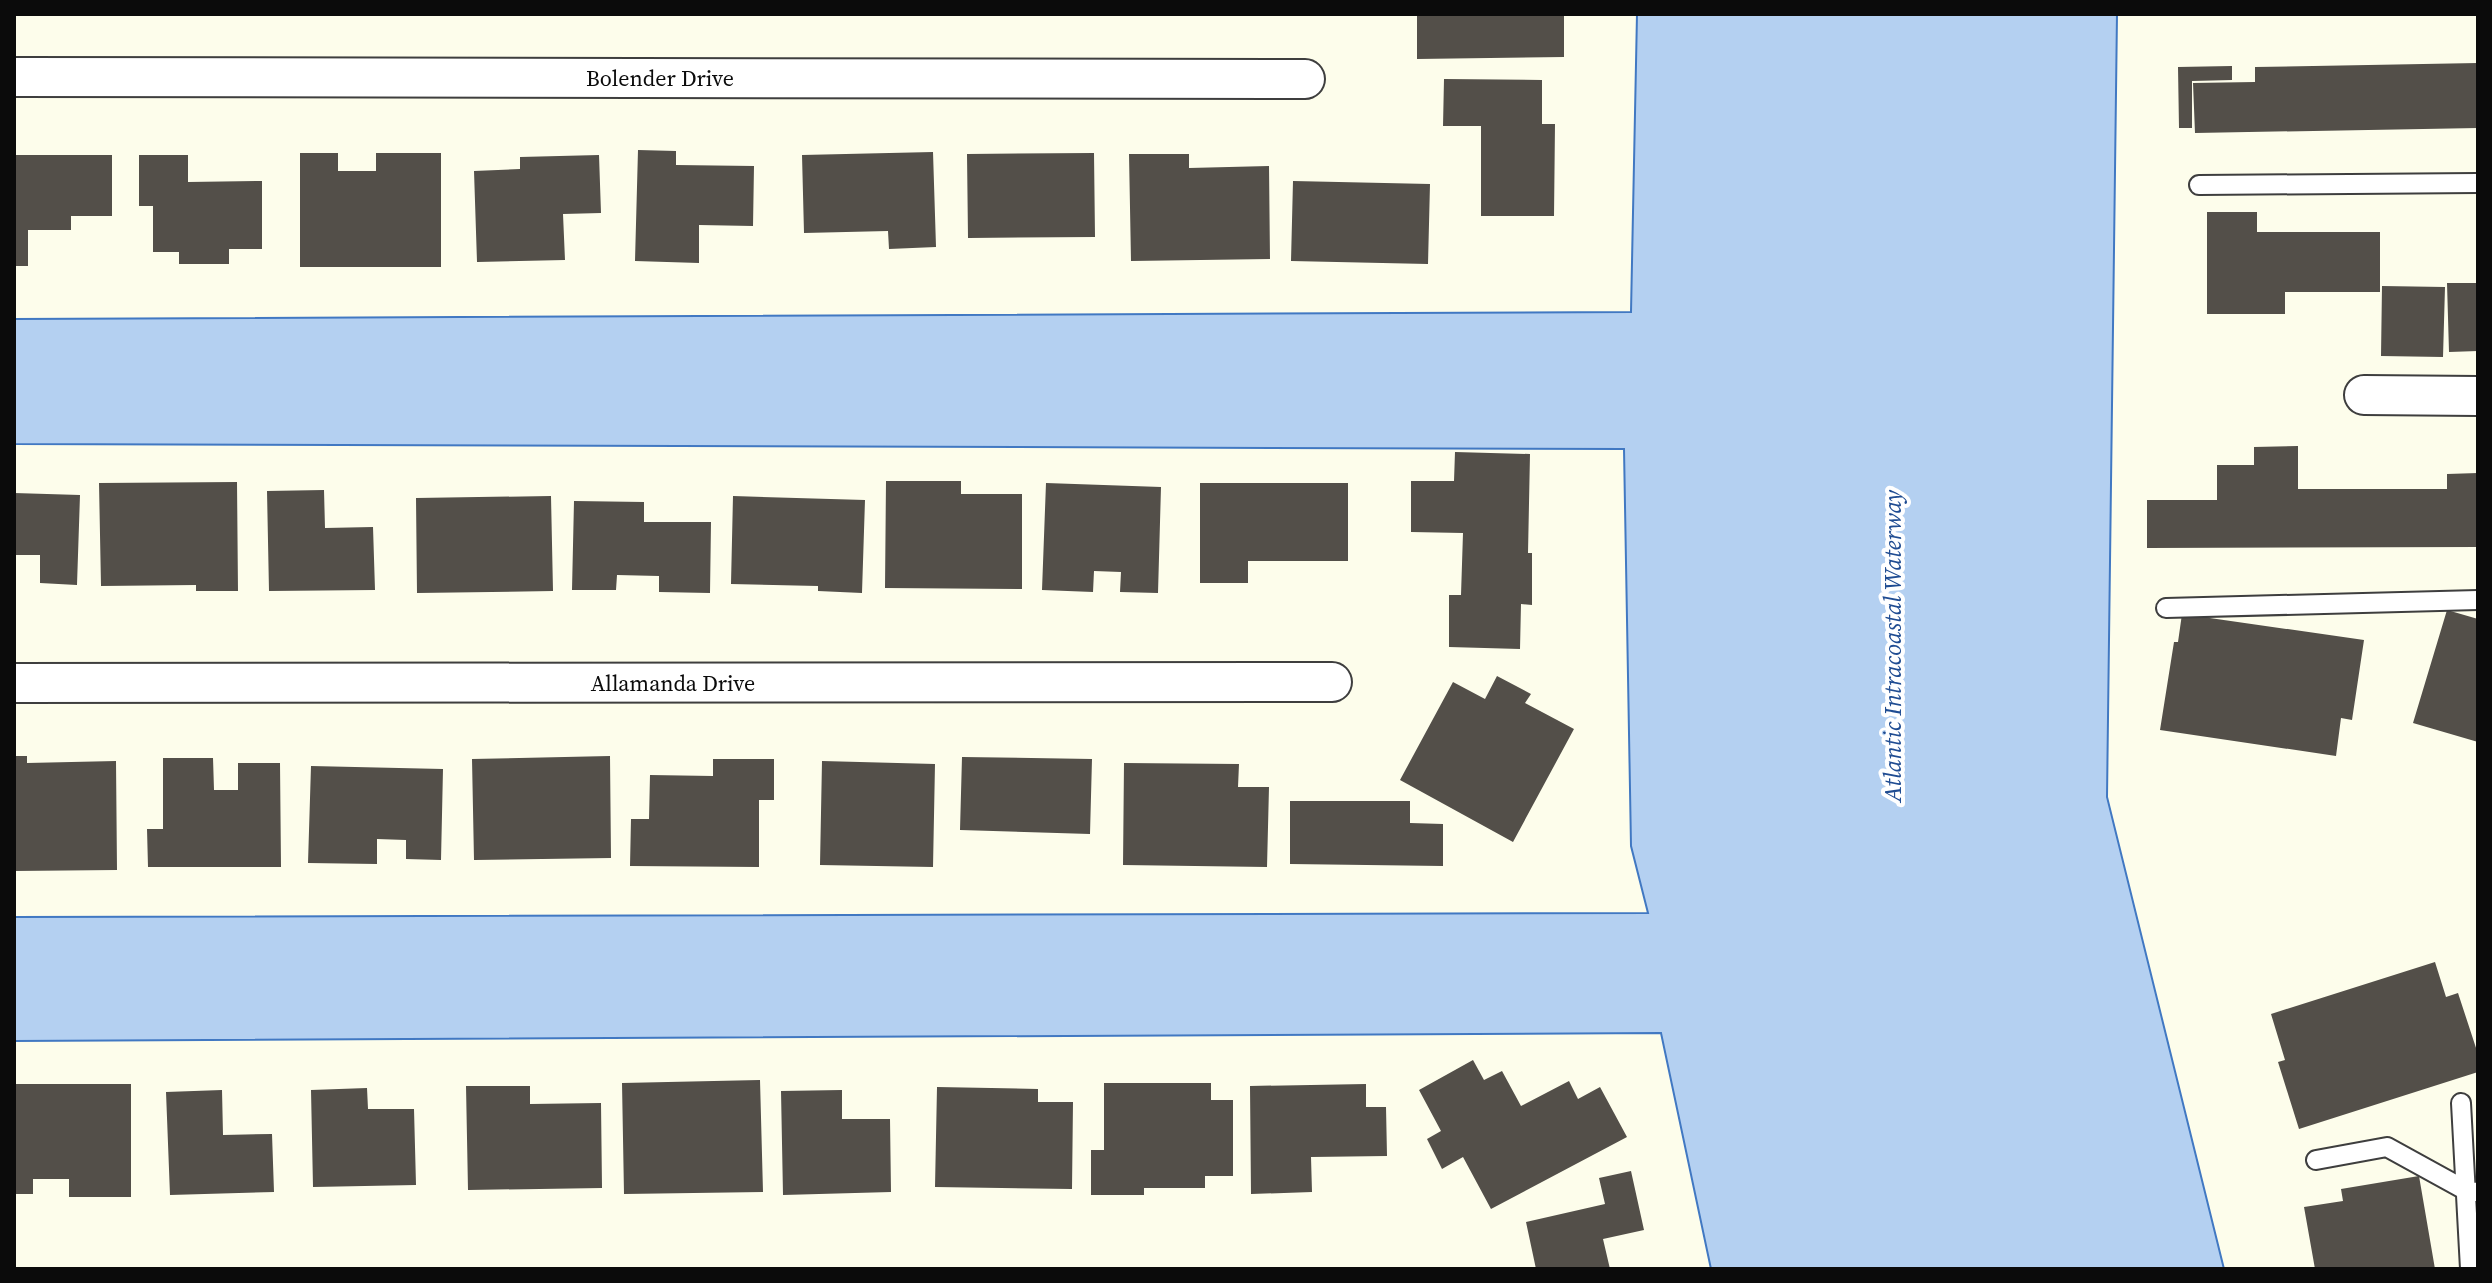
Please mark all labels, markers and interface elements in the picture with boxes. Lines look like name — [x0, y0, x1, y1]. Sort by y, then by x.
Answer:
street label: Bolender Drive — [586, 63, 734, 93]
water label: Atlantic Intracoastal Waterway — [1876, 489, 1909, 804]
street label: Allamanda Drive — [591, 668, 755, 698]

